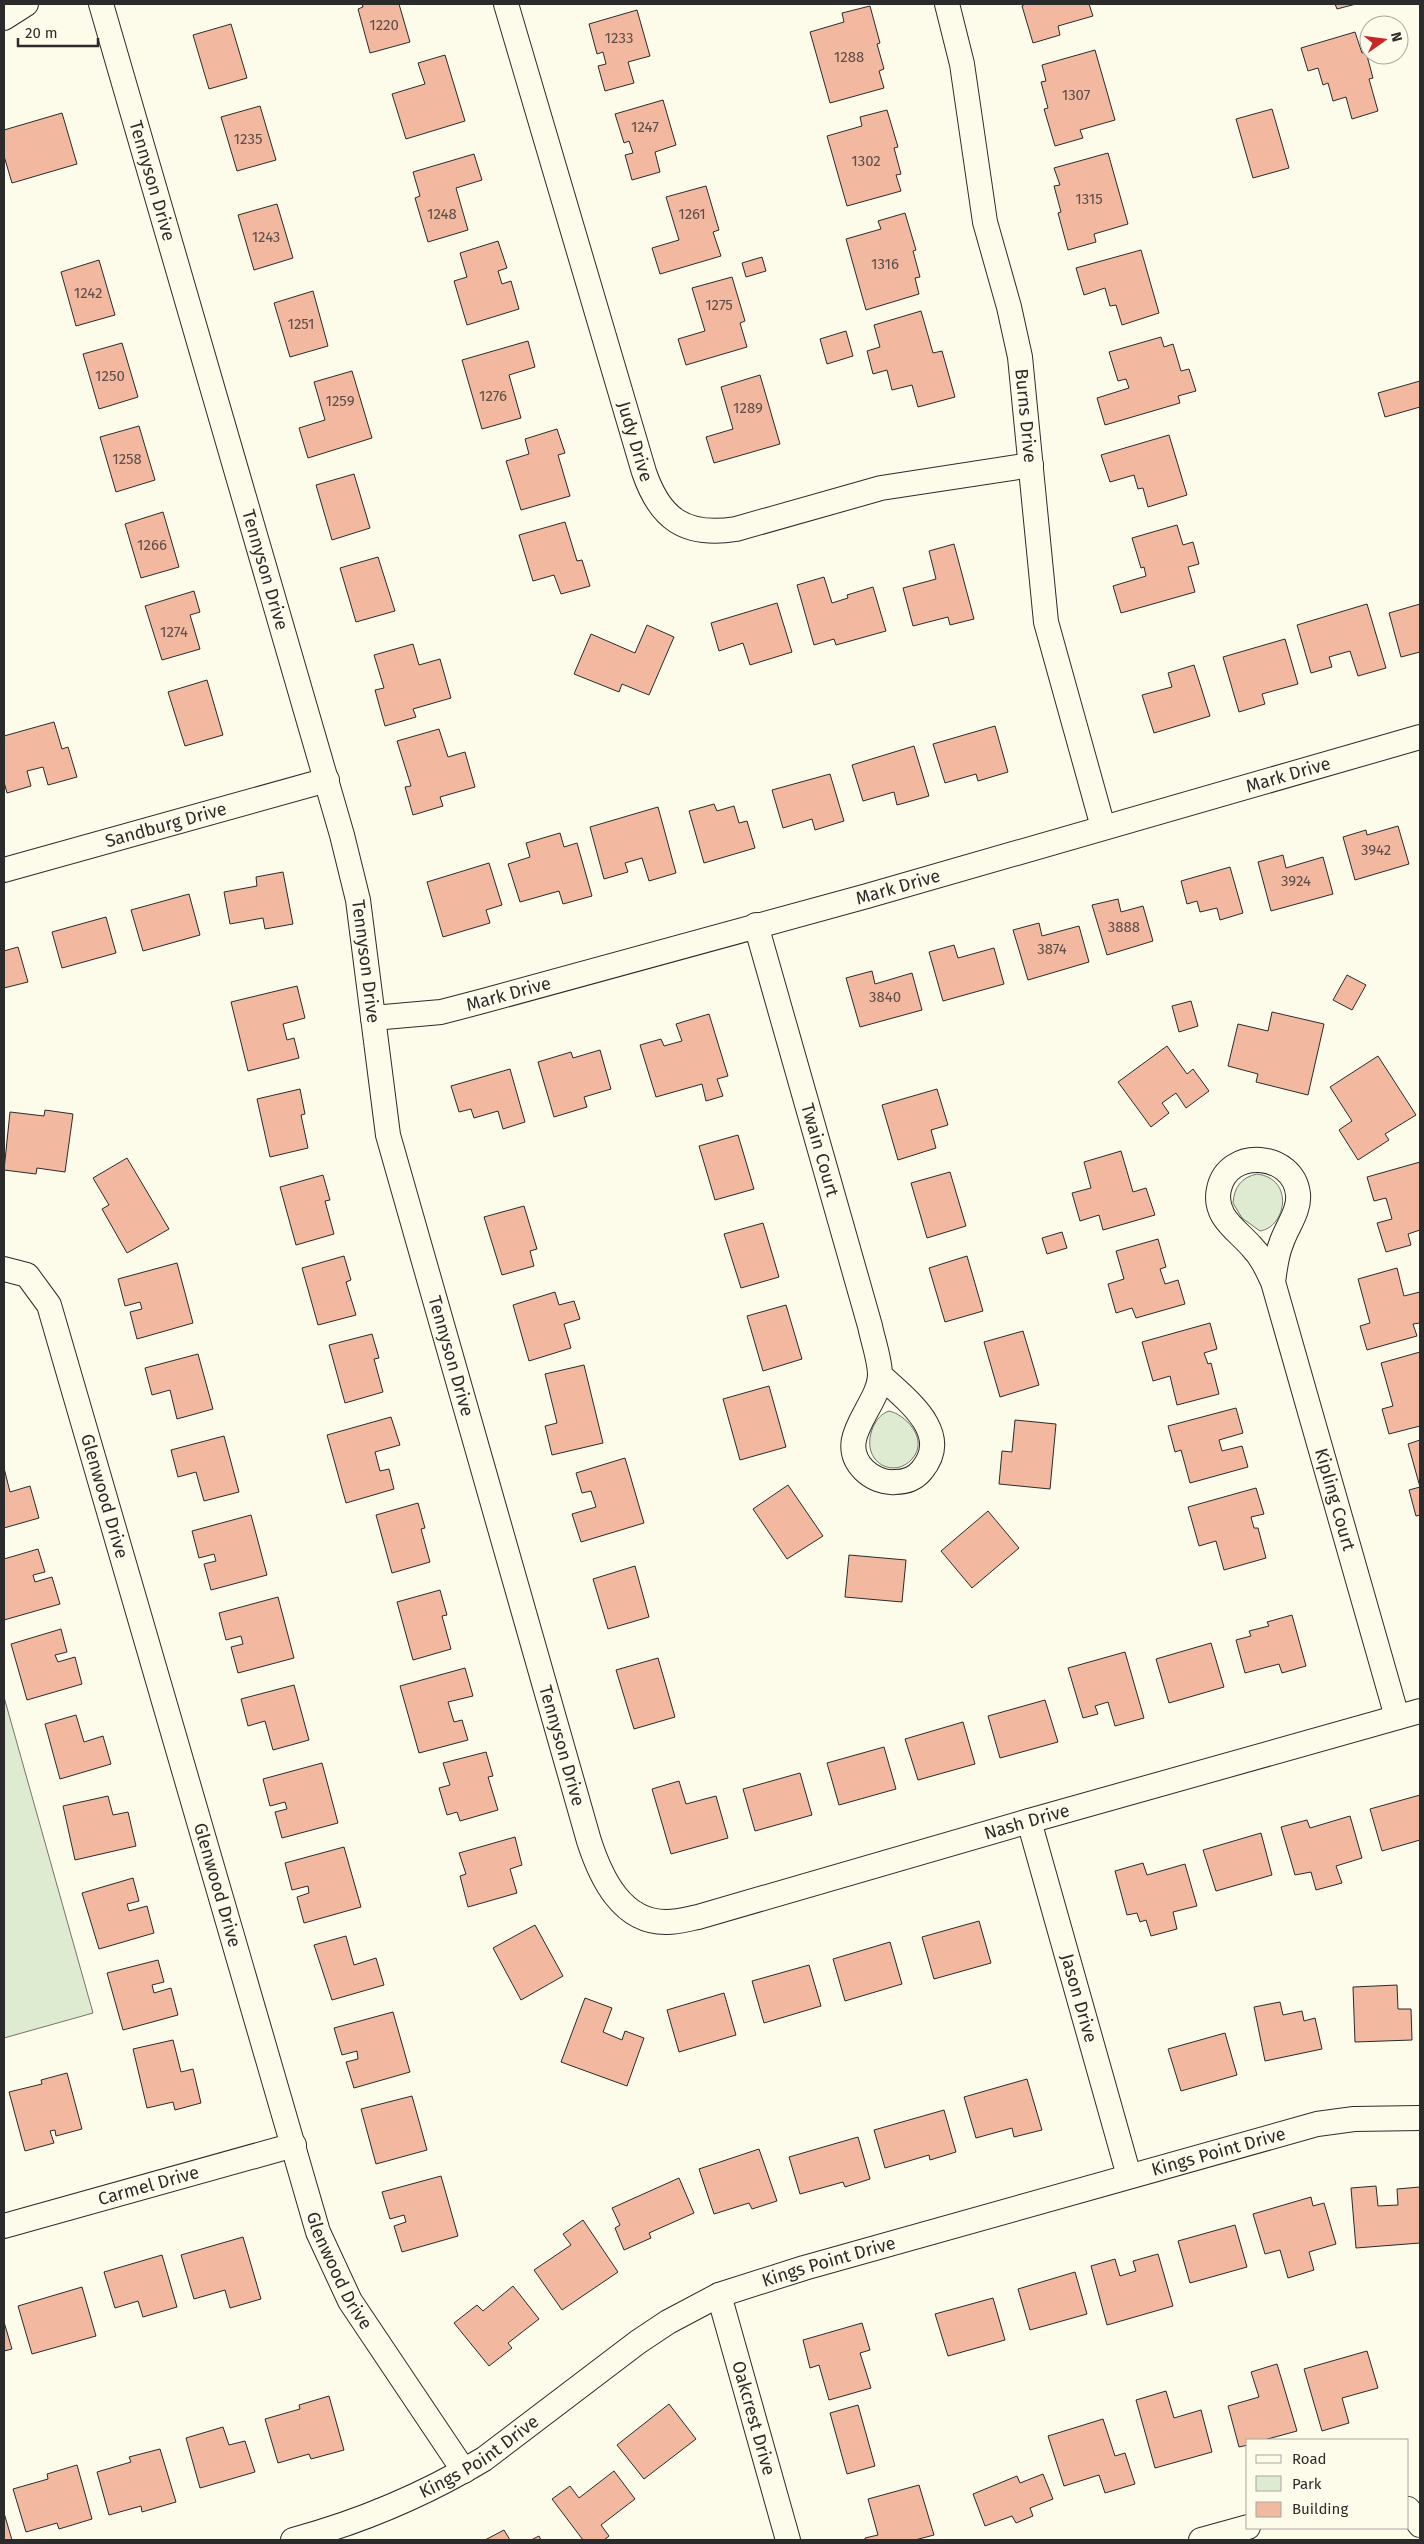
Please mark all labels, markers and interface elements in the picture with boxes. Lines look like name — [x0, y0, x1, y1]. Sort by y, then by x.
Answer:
scale bar — [18, 15, 98, 47]
north arrow — [1359, 15, 1409, 65]
house number: 1220 — [369, 16, 399, 34]
text: 20 m — [25, 24, 58, 42]
house number: 1233 — [605, 29, 633, 47]
text: N — [1387, 30, 1406, 44]
house number: 1288 — [834, 48, 864, 66]
house number: 1307 — [1062, 86, 1091, 104]
street label: Tennyson Drive — [124, 118, 180, 244]
house number: 1247 — [631, 118, 659, 136]
house number: 1235 — [234, 130, 262, 148]
house number: 1302 — [851, 152, 881, 170]
house number: 1315 — [1075, 190, 1103, 208]
house number: 1248 — [427, 205, 457, 223]
house number: 1261 — [678, 205, 706, 223]
house number: 1243 — [252, 228, 280, 246]
house number: 1316 — [871, 255, 899, 273]
house number: 1242 — [74, 284, 102, 302]
house number: 1275 — [705, 296, 733, 314]
house number: 1251 — [287, 315, 315, 333]
house number: 1250 — [95, 367, 125, 385]
street label: Burns Drive — [1010, 368, 1041, 464]
house number: 1276 — [479, 387, 507, 405]
house number: 1259 — [325, 392, 355, 410]
street label: Judy Drive — [613, 399, 658, 485]
house number: 1289 — [733, 399, 763, 417]
house number: 1258 — [112, 450, 142, 468]
street label: Tennyson Drive — [237, 507, 293, 632]
house number: 1266 — [137, 536, 167, 554]
house number: 1274 — [160, 623, 188, 641]
street label: Mark Drive — [1243, 752, 1333, 797]
street label: Sandburg Drive — [103, 798, 229, 852]
house number: 3942 — [1361, 841, 1391, 859]
street label: Mark Drive — [853, 865, 943, 910]
house number: 3924 — [1281, 872, 1311, 890]
street label: Tennyson Drive — [347, 898, 385, 1024]
house number: 3888 — [1108, 918, 1140, 936]
house number: 3874 — [1037, 940, 1067, 958]
street label: Mark Drive — [464, 972, 553, 1016]
house number: 3840 — [869, 988, 901, 1006]
street label: Twain Court — [796, 1101, 844, 1200]
street label: Tennyson Drive — [423, 1293, 479, 1419]
street label: Glenwood Drive — [76, 1431, 133, 1561]
street label: Kipling Court — [1310, 1446, 1360, 1554]
street label: Tennyson Drive — [534, 1683, 589, 1808]
street label: Nash Drive — [981, 1799, 1072, 1844]
street label: Glenwood Drive — [189, 1820, 246, 1950]
street label: Jason Drive — [1056, 1951, 1102, 2045]
street label: Kings Point Drive — [1149, 2122, 1288, 2181]
street label: Carmel Drive — [95, 2161, 202, 2210]
street label: Glenwood Drive — [302, 2209, 377, 2334]
street label: Kings Point Drive — [759, 2232, 898, 2292]
street label: Oakcrest Drive — [727, 2358, 780, 2478]
street label: Kings Point Drive — [416, 2410, 543, 2503]
legend — [1246, 2439, 1409, 2529]
text: Road — [1292, 2450, 1327, 2468]
text: Park — [1292, 2475, 1322, 2493]
text: Building — [1292, 2500, 1348, 2518]

